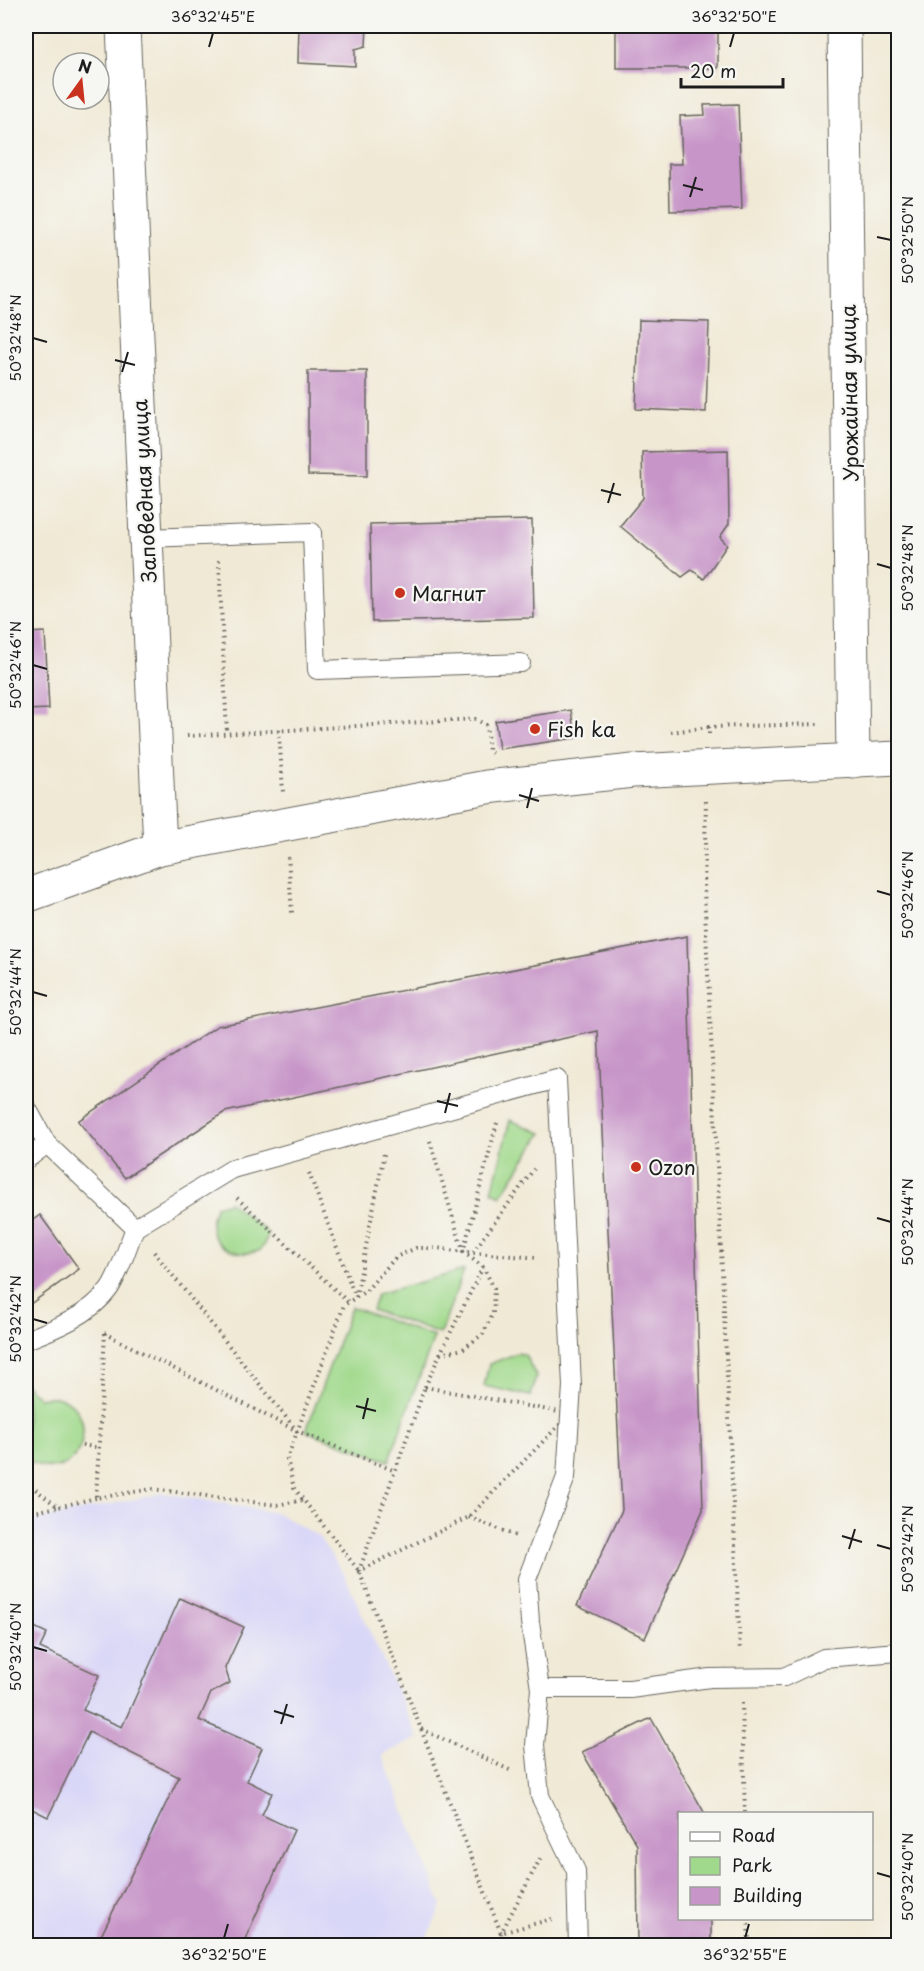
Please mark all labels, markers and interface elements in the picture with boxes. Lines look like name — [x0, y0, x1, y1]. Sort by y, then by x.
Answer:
text: 36°32'45"E — [171, 4, 255, 27]
text: 36°32'50"E — [691, 4, 777, 27]
north arrow — [51, 51, 111, 111]
scale bar — [681, 51, 783, 89]
text: N — [76, 52, 94, 79]
text: 20 m — [690, 57, 736, 84]
text: 50°32'50"N — [895, 196, 918, 284]
text: 50°32'48"N — [3, 294, 26, 382]
street label: Урожайная улица — [832, 304, 866, 482]
street label: Заповедная улица — [124, 398, 164, 583]
text: 50°32'48"N — [895, 524, 918, 612]
place label: Магнит — [412, 578, 486, 608]
marker: Магнит — [393, 586, 407, 600]
text: 50°32'46"N — [3, 621, 26, 709]
place label: Fish ka — [547, 714, 616, 744]
marker: Fish ka — [528, 722, 542, 736]
text: 50°32'46"N — [895, 851, 918, 939]
text: 50°32'44"N — [3, 948, 26, 1036]
place label: Ozon — [648, 1152, 696, 1182]
marker: Ozon — [629, 1160, 643, 1174]
text: 50°32'44"N — [895, 1178, 918, 1266]
text: 50°32'42"N — [3, 1275, 26, 1363]
text: 50°32'42"N — [895, 1505, 918, 1593]
text: 50°32'40"N — [3, 1603, 26, 1691]
legend — [678, 1812, 873, 1920]
text: Road — [732, 1821, 776, 1848]
text: 50°32'40"N — [895, 1833, 918, 1921]
text: Park — [732, 1851, 772, 1878]
text: Building — [732, 1881, 802, 1908]
text: 36°32'50"E — [181, 1942, 267, 1965]
text: 36°32'55"E — [703, 1942, 787, 1965]

